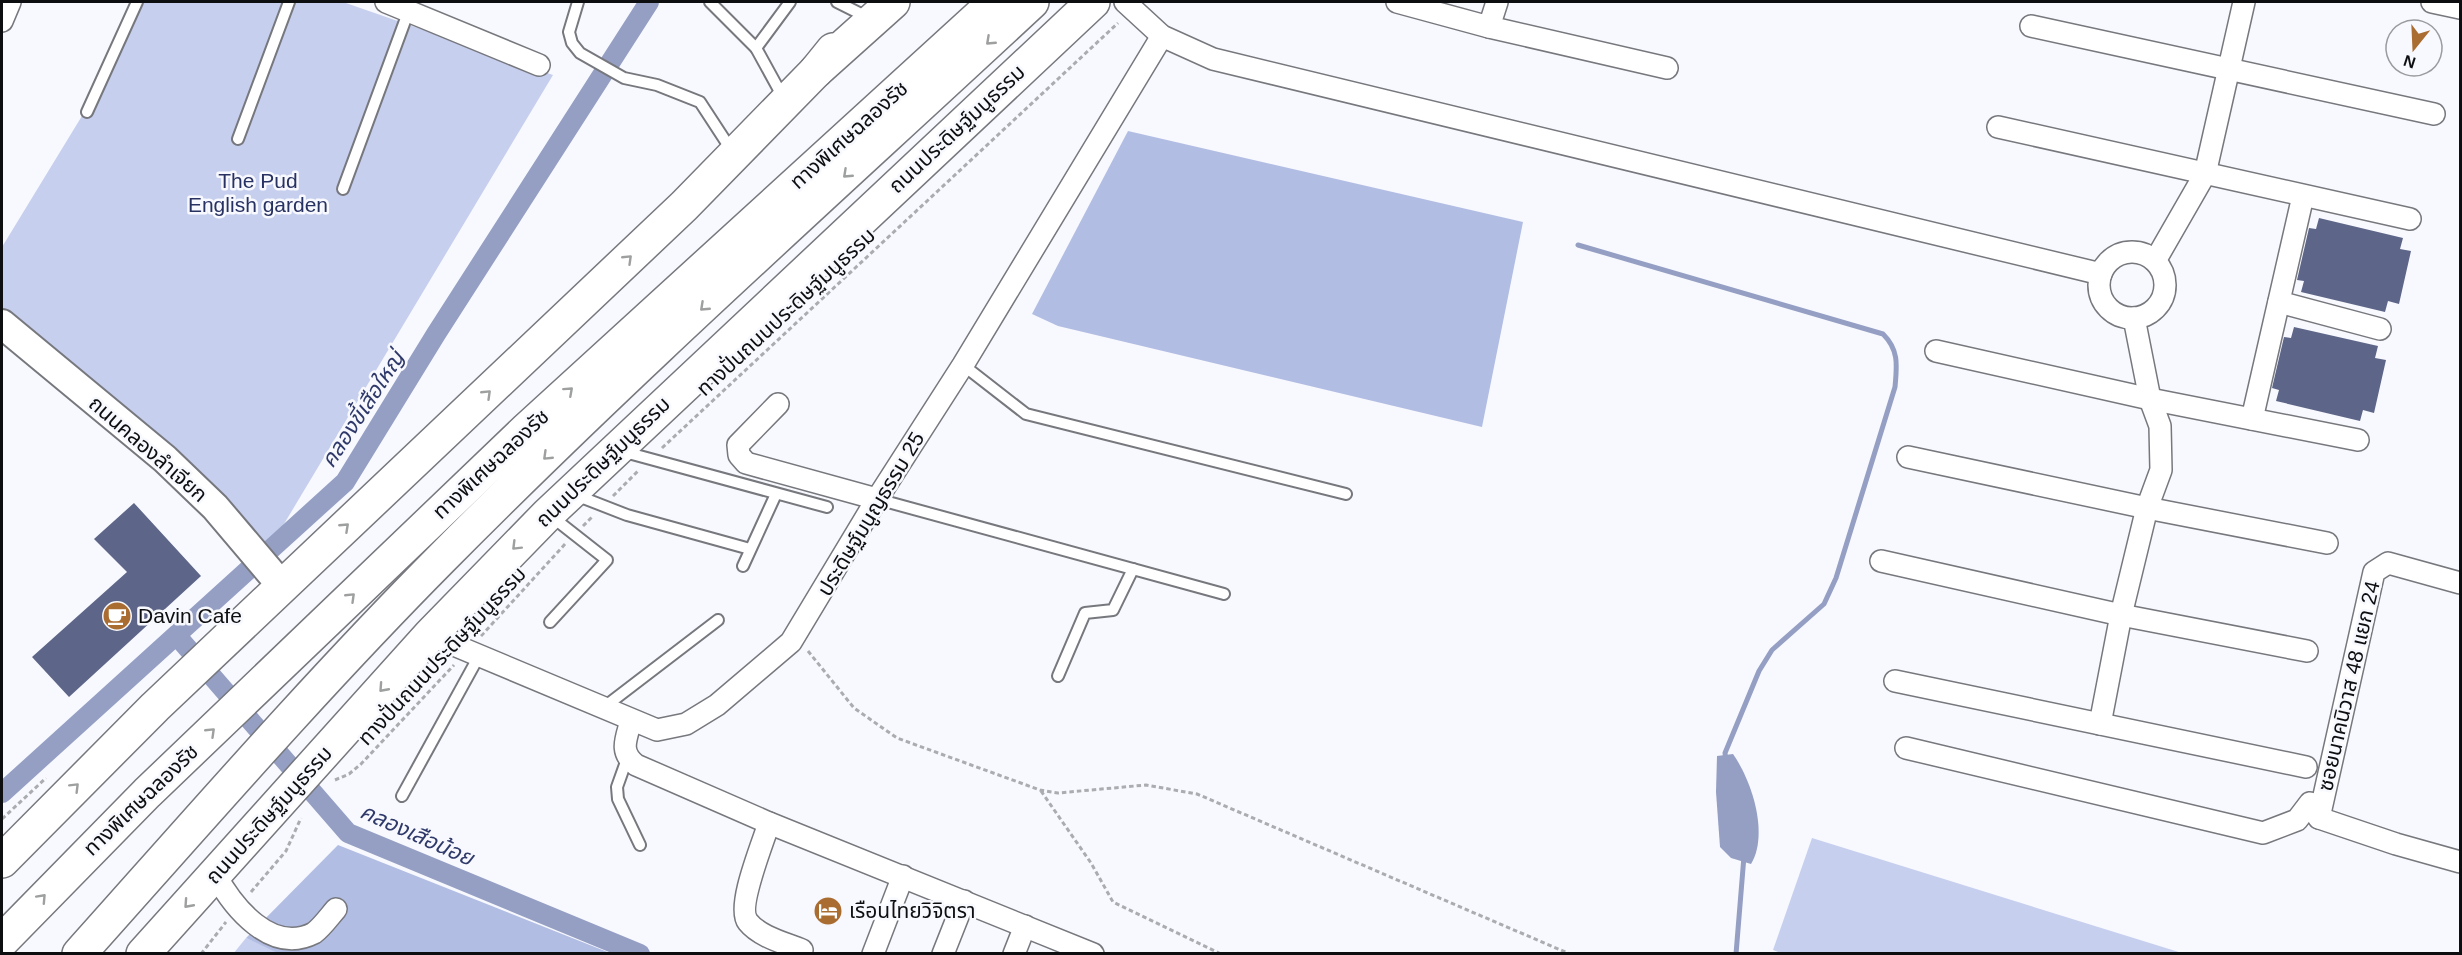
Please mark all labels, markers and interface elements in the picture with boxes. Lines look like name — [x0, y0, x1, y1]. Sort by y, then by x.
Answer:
north arrow — [2384, 18, 2444, 78]
one-way arrow — [986, 34, 996, 45]
text: N — [2401, 52, 2418, 72]
street label: ถนนประดิษฐ์มนูธรรม — [884, 60, 1031, 199]
street label: ทางพิเศษฉลองรัช — [785, 76, 912, 193]
one-way arrow — [843, 167, 854, 178]
park label: The Pud English garden — [188, 169, 328, 216]
street label: ทางปั่นถนนประดิษฐ์มนูธรรม — [690, 221, 881, 402]
one-way arrow — [621, 255, 632, 266]
one-way arrow — [700, 300, 711, 311]
water label: คลองขี้เสือใหญ่ — [313, 342, 411, 472]
one-way arrow — [562, 387, 573, 398]
one-way arrow — [480, 390, 491, 401]
street label: ถนนคลองลำเจียก — [85, 391, 212, 506]
street label: ถนนประดิษฐ์มนูธรรม — [531, 392, 676, 533]
street label: ทางพิเศษฉลองรัช — [428, 404, 553, 523]
street label: ประดิษฐ์มนูญธรรม 25 — [813, 428, 930, 601]
one-way arrow — [544, 448, 555, 459]
one-way arrow — [338, 524, 349, 535]
one-way arrow — [513, 539, 524, 550]
street label: ทางปั่นถนนประดิษฐ์มนูธรรม — [351, 560, 532, 751]
street label: ซอยนาคนิวาส 48 แยก 24 — [2313, 578, 2384, 793]
one-way arrow — [344, 593, 355, 604]
cafe icon: Davin Cafe — [101, 600, 133, 632]
place label: Davin Cafe — [138, 604, 242, 627]
one-way arrow — [379, 682, 390, 692]
one-way arrow — [204, 728, 214, 739]
street label: ทางพิเศษฉลองรัช — [79, 739, 202, 860]
street label: ถนนประดิษฐ์มนูธรรม — [201, 741, 338, 889]
one-way arrow — [68, 784, 79, 794]
water label: คลองเสือน้อย — [356, 798, 479, 871]
one-way arrow — [35, 895, 46, 905]
hotel icon: เรือนไทยวิจิตรา — [812, 895, 844, 927]
one-way arrow — [184, 897, 195, 908]
place label: เรือนไทยวิจิตรา — [849, 899, 975, 922]

